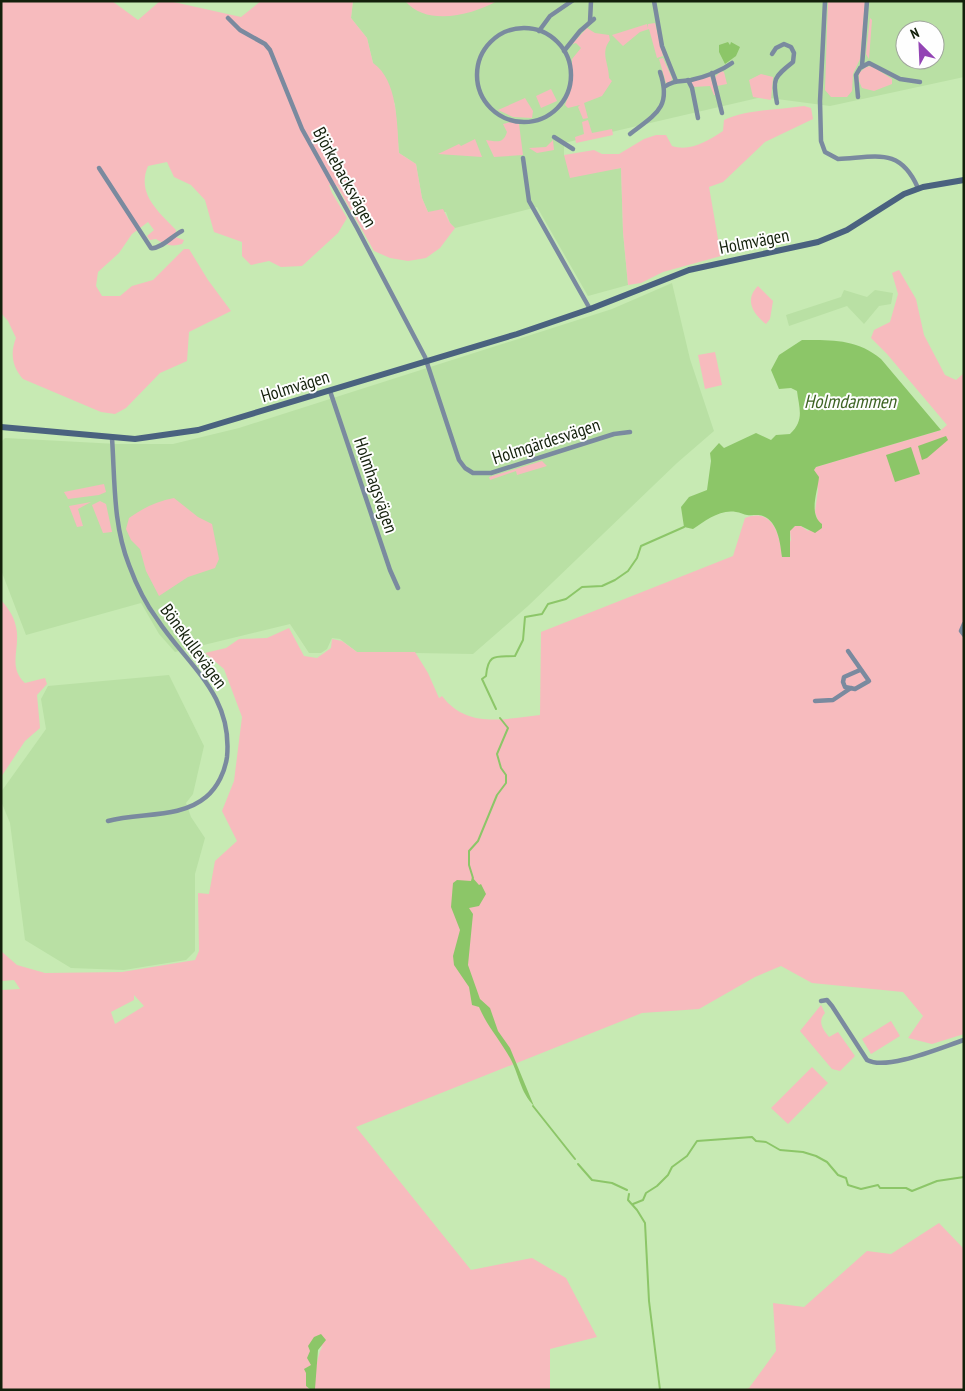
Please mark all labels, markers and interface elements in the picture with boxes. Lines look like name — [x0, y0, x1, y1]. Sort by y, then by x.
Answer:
north arrow — [895, 20, 945, 70]
text: N — [908, 23, 922, 43]
street label: Björkebacksvägen — [308, 123, 382, 231]
street label: Holmvägen — [717, 223, 791, 259]
street label: Holmvägen — [258, 365, 332, 407]
water label: Holmdammen — [804, 389, 898, 413]
street label: Holmgärdesvägen — [489, 413, 603, 469]
street label: Holmhagsvägen — [349, 434, 403, 536]
street label: Bönekullevägen — [156, 599, 232, 693]

